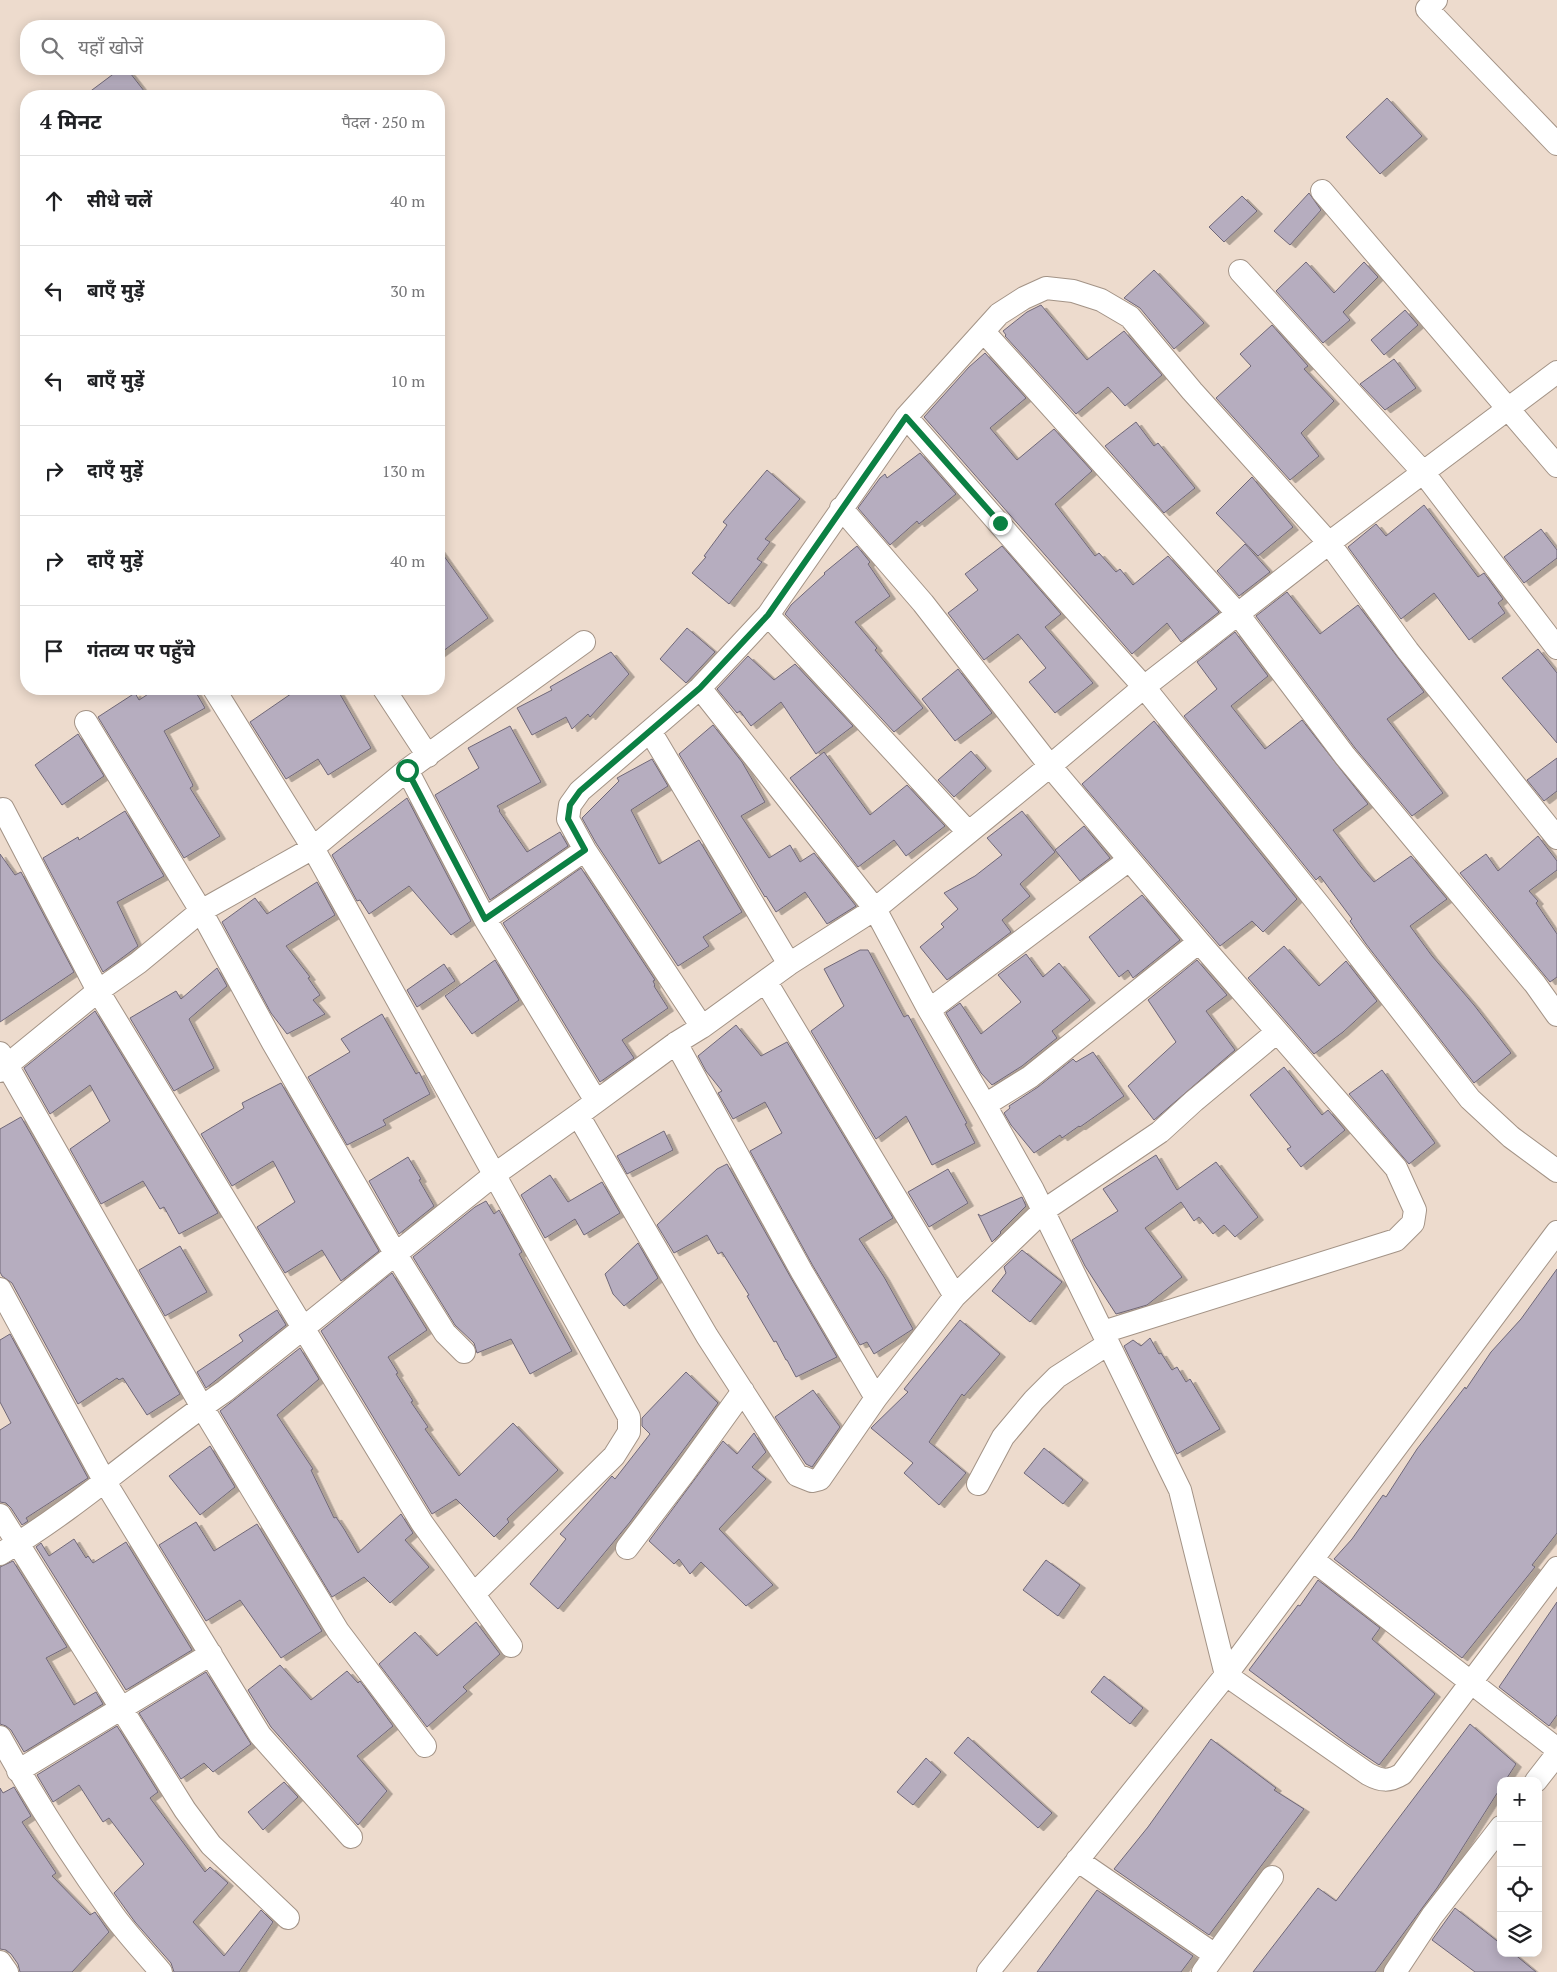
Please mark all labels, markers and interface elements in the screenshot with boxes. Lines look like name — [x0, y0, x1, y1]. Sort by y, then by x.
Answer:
search box — [20, 20, 445, 75]
icon: search — [38, 34, 66, 62]
text: यहाँ खोजें — [78, 34, 143, 59]
text: 4 मिनट — [40, 107, 102, 135]
text: पैदल · 250 m — [342, 111, 425, 133]
icon: ahead — [40, 187, 68, 215]
text: सीधे चलें — [87, 187, 152, 212]
text: 40 m — [390, 190, 425, 212]
icon: left — [40, 277, 68, 305]
text: बाएँ मुड़ें — [87, 277, 144, 302]
text: 30 m — [390, 280, 425, 302]
icon: left — [40, 367, 68, 395]
text: बाएँ मुड़ें — [87, 367, 144, 392]
text: 10 m — [390, 370, 425, 392]
icon: right — [40, 457, 68, 485]
text: दाएँ मुड़ें — [87, 457, 143, 482]
text: 130 m — [382, 460, 425, 482]
route end — [989, 512, 1012, 535]
icon: right — [40, 547, 68, 575]
text: दाएँ मुड़ें — [87, 547, 143, 572]
text: 40 m — [390, 550, 425, 572]
icon: arrive — [40, 637, 68, 665]
text: गंतव्य पर पहुँचे — [87, 637, 195, 662]
route start — [396, 759, 419, 782]
map controls — [1497, 1777, 1542, 1957]
button: + — [1497, 1777, 1542, 1822]
button: − — [1497, 1822, 1542, 1867]
button: locate — [1497, 1867, 1542, 1912]
button: layers — [1497, 1912, 1542, 1957]

